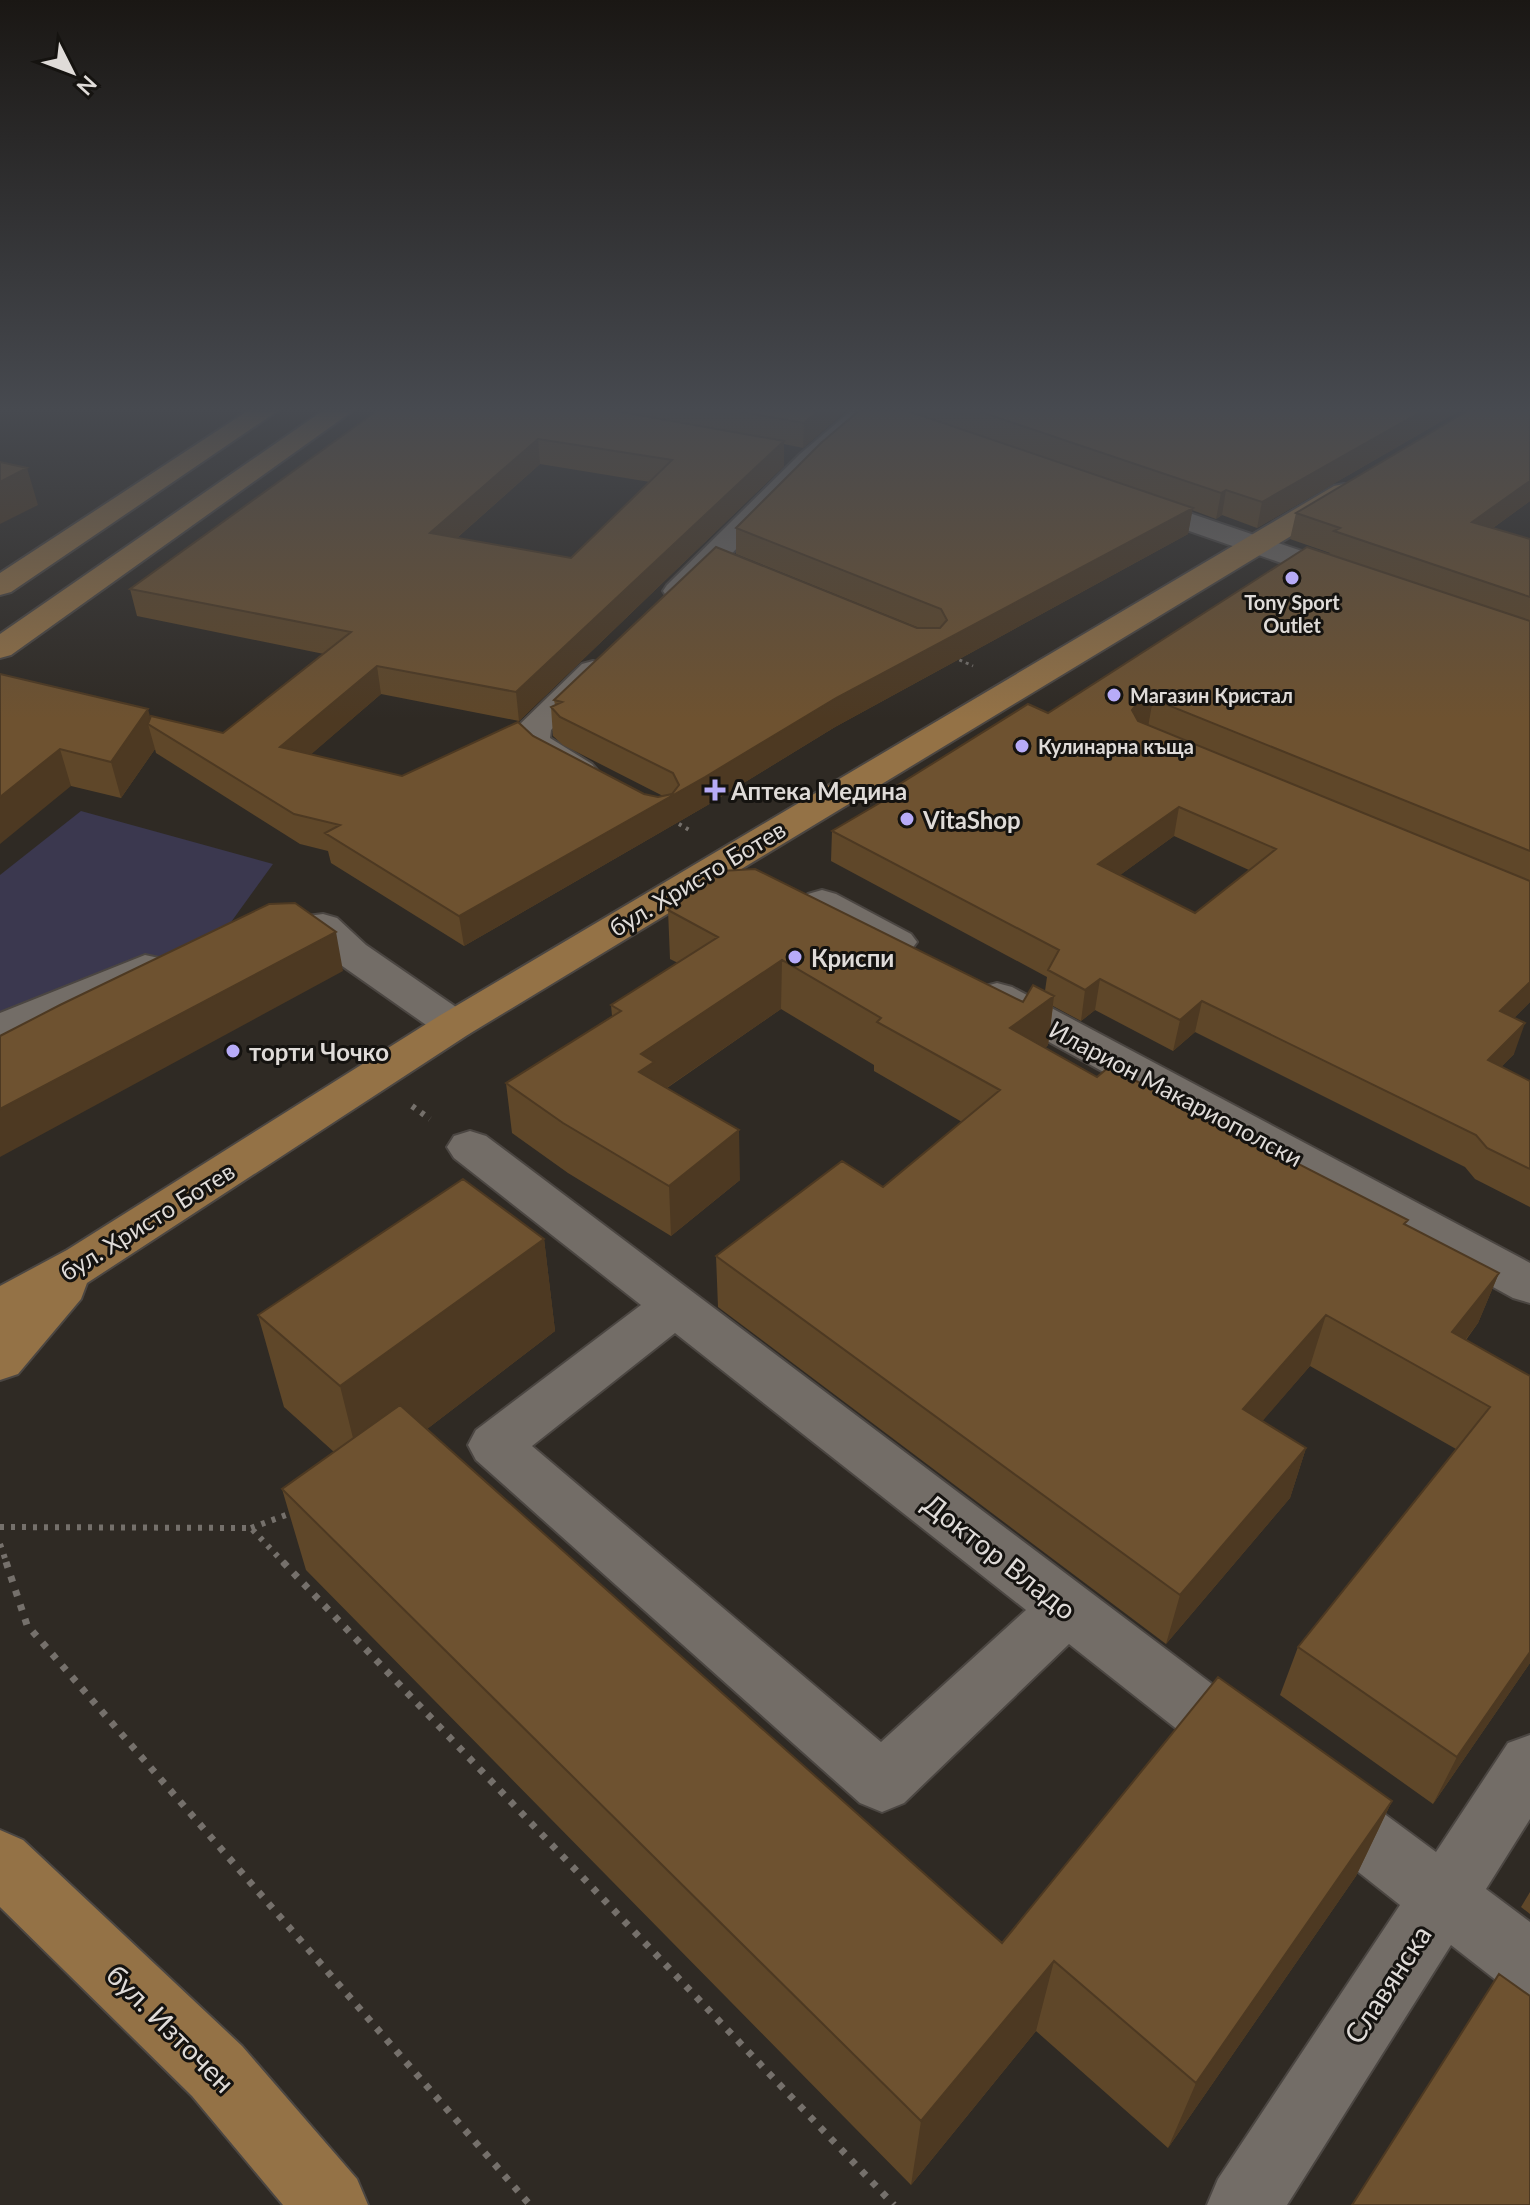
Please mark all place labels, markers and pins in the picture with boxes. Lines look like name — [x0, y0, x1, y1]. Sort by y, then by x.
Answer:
marker: Tony Sport Outlet — [1283, 569, 1301, 587]
place label: Tony Sport Outlet — [1244, 590, 1340, 637]
place label: Магазин Кристал — [1130, 683, 1293, 707]
marker: Магазин Кристал — [1105, 686, 1123, 704]
place label: Кулинарна къща — [1038, 734, 1194, 758]
marker: Кулинарна къща — [1013, 737, 1031, 755]
place label: Аптека Медина — [730, 776, 907, 805]
marker: Аптека Медина — [706, 781, 724, 799]
place label: VitaShop — [922, 805, 1021, 834]
marker: VitaShop — [898, 810, 916, 828]
place label: Криспи — [811, 943, 894, 972]
marker: Криспи — [786, 948, 804, 966]
place label: торти Чочко — [249, 1037, 389, 1066]
marker: торти Чочко — [224, 1042, 242, 1060]

